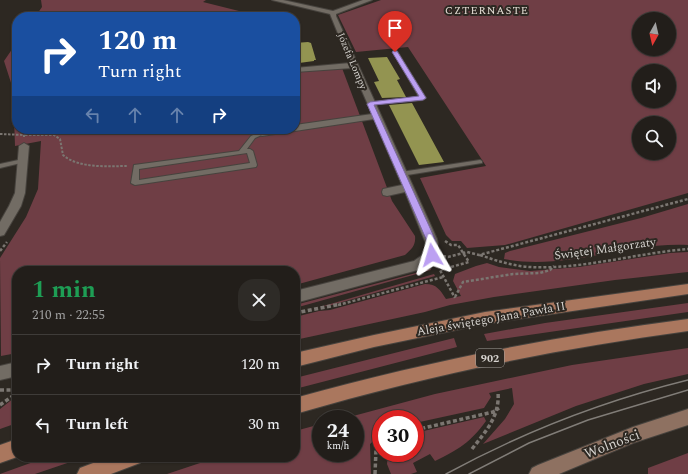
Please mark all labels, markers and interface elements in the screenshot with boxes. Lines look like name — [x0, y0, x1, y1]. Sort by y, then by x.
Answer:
district label: CZTERNASTE — [445, 2, 529, 19]
pin — [378, 11, 412, 52]
north arrow — [632, 12, 676, 56]
map controls — [632, 12, 676, 160]
icon: arrive — [384, 17, 406, 39]
text: 120 m — [98, 19, 177, 62]
icon: right — [32, 28, 84, 80]
street label: Józefa Lompy — [333, 30, 372, 93]
text: Turn right — [98, 58, 181, 85]
button: sound — [632, 64, 676, 108]
icon: left — [82, 104, 104, 126]
icon: ahead — [124, 104, 146, 126]
icon: ahead — [166, 104, 188, 126]
icon: right — [208, 104, 230, 126]
button: search — [632, 116, 676, 160]
street label: Świętej Małgorzaty — [553, 232, 658, 266]
position arrow — [411, 234, 453, 276]
text: 1 min — [32, 272, 96, 308]
button: close — [238, 279, 280, 321]
street label: Aleja świętego Jana Pawła II — [415, 297, 567, 341]
text: 210 m · 22:55 — [32, 305, 105, 325]
road number: 902 — [476, 349, 504, 367]
text: Turn right — [66, 353, 139, 376]
text: 120 m — [241, 353, 280, 376]
icon: right — [32, 354, 54, 376]
speed limit sign: 30 — [372, 410, 424, 462]
text: Turn left — [66, 413, 128, 436]
text: 30 m — [248, 413, 280, 436]
icon: left — [32, 414, 54, 436]
text: 24 — [327, 416, 349, 446]
street label: Wolności — [581, 424, 643, 464]
text: km/h — [327, 438, 349, 454]

